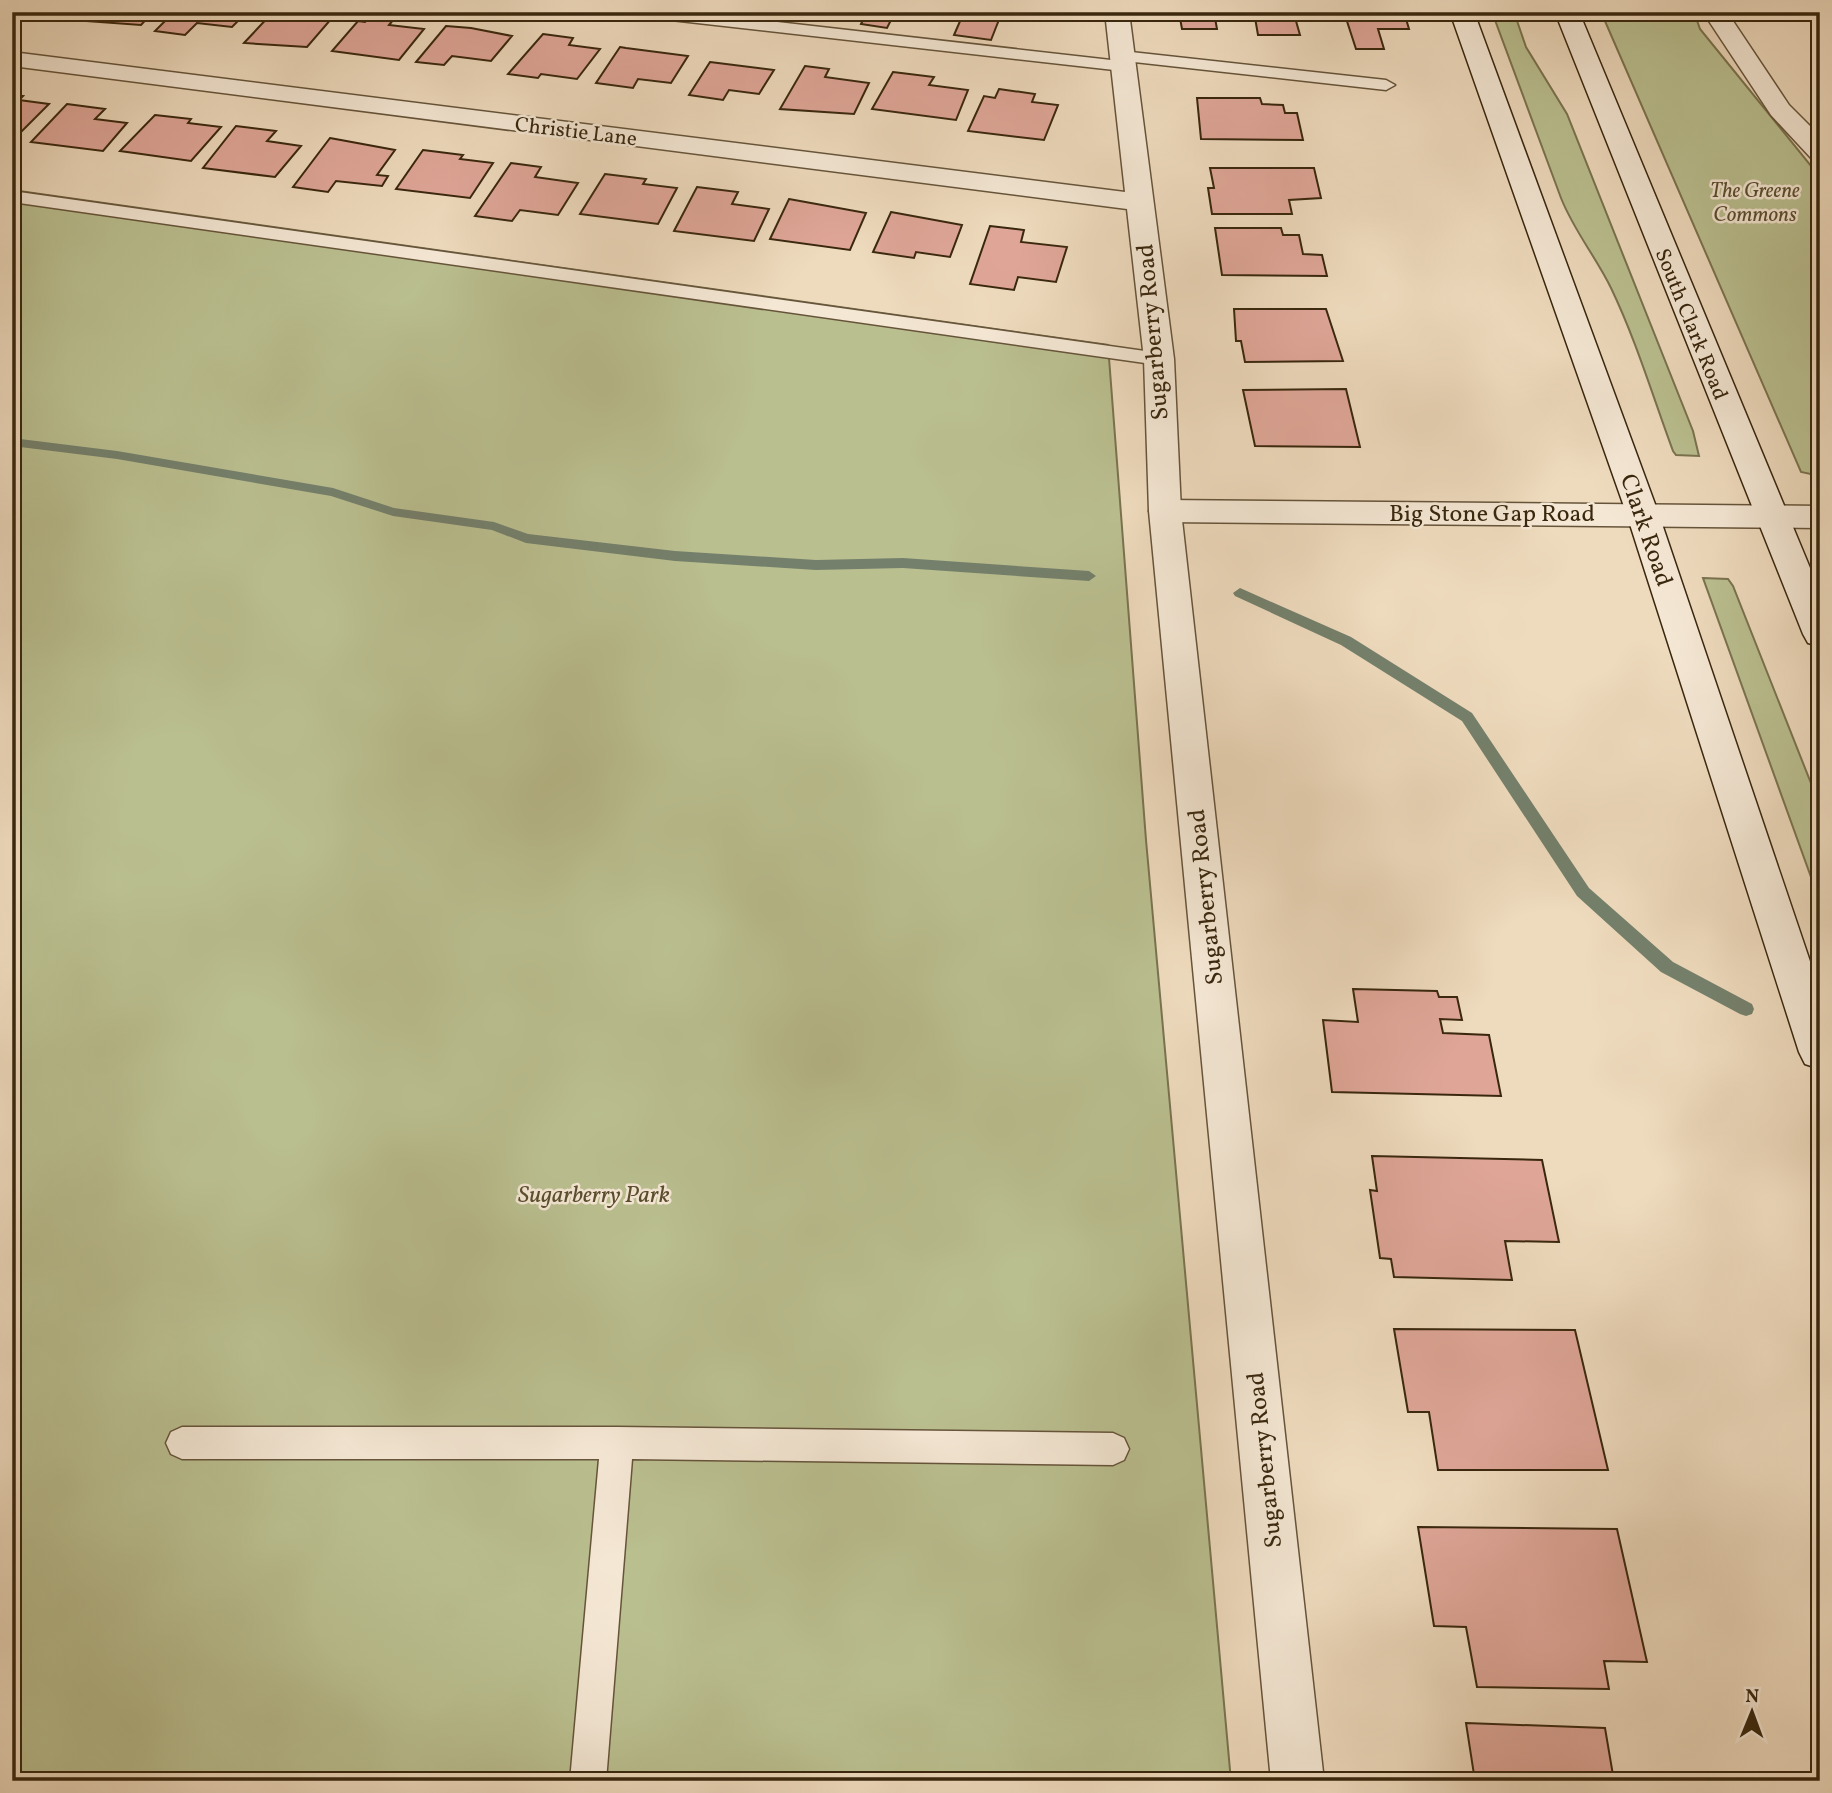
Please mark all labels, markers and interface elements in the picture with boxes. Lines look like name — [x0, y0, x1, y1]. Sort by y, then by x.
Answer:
street label: Christie Lane — [513, 111, 639, 154]
park label: The Greene Commons — [1710, 177, 1800, 230]
street label: Sugarberry Road — [1129, 242, 1179, 421]
street label: South Clark Road — [1647, 244, 1734, 405]
street label: Clark Road — [1610, 470, 1680, 591]
street label: Big Stone Gap Road — [1389, 498, 1595, 532]
street label: Sugarberry Road — [1181, 807, 1233, 987]
park label: Sugarberry Park — [518, 1179, 670, 1213]
street label: Sugarberry Road — [1240, 1370, 1292, 1550]
north arrow — [1716, 1678, 1786, 1748]
text: N — [1745, 1684, 1760, 1710]

